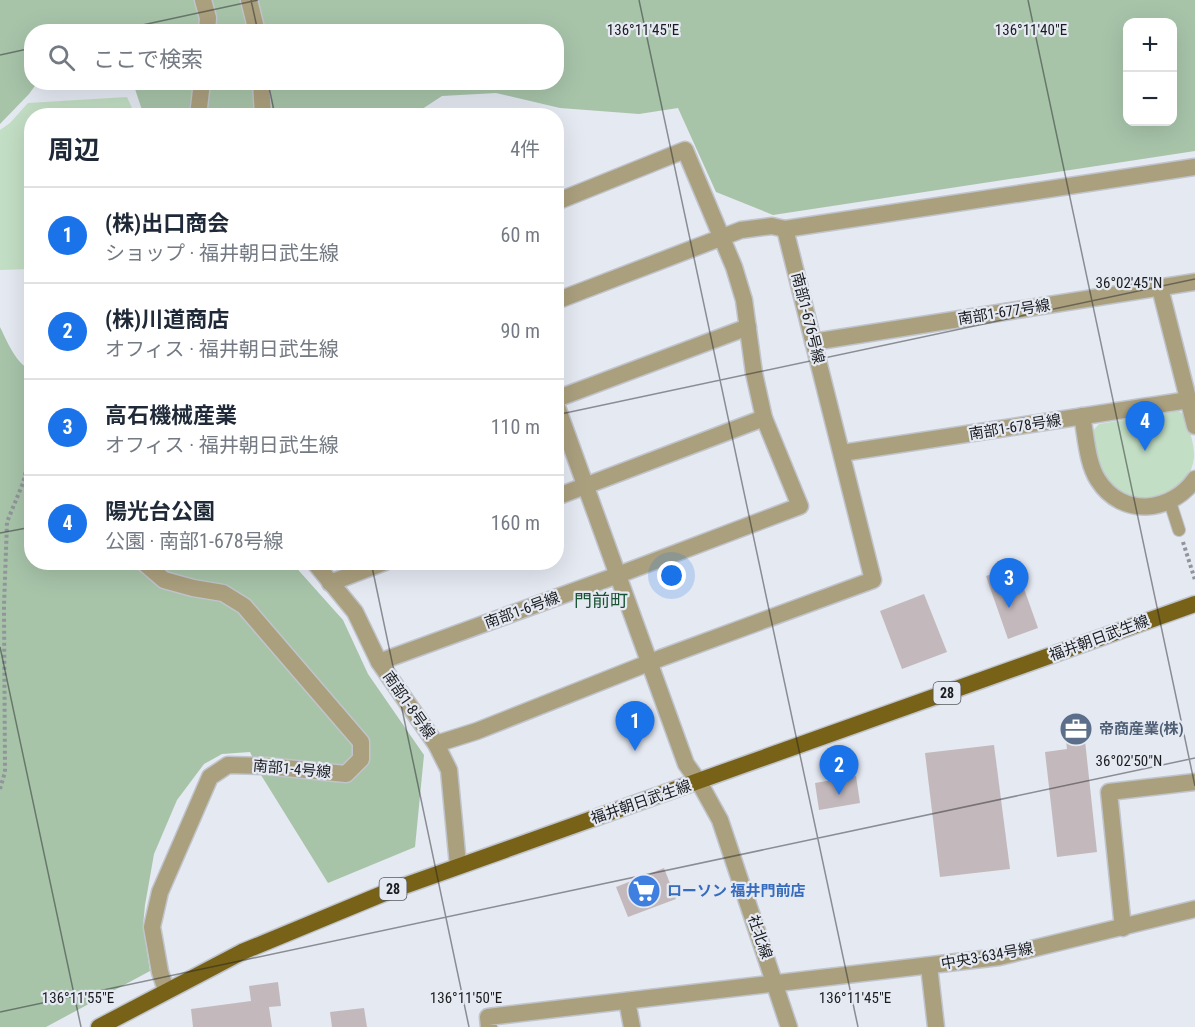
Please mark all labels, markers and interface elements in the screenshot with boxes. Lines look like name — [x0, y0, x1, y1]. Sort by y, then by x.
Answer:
map controls — [1123, 18, 1177, 126]
button: + — [1123, 18, 1177, 72]
text: 136°11'45"E — [607, 21, 679, 39]
text: 136°11'40"E — [995, 21, 1067, 39]
search box — [24, 24, 564, 90]
icon: search — [45, 41, 78, 74]
text: ここで検索 — [93, 47, 203, 72]
button: − — [1123, 72, 1177, 126]
text: 周辺 — [48, 135, 100, 165]
text: 4件 — [510, 137, 540, 161]
text: (株)出口商会 — [105, 211, 229, 236]
text: 1 — [62, 223, 73, 247]
text: 60 m — [501, 223, 540, 247]
text: ショップ · 福井朝日武生線 — [105, 241, 339, 265]
street label: 南部1-676号線 — [788, 271, 828, 365]
text: 36°02'45"N — [1096, 274, 1162, 292]
street label: 南部1-677号線 — [956, 296, 1052, 328]
text: (株)川道商店 — [105, 307, 229, 332]
text: 2 — [62, 319, 73, 343]
text: 90 m — [501, 319, 540, 343]
text: オフィス · 福井朝日武生線 — [105, 337, 339, 361]
pin: 4 — [1126, 402, 1164, 451]
text: 高石機械産業 — [105, 403, 237, 428]
street label: 南部1-678号線 — [967, 411, 1063, 443]
text: 3 — [62, 415, 73, 439]
text: 110 m — [491, 415, 540, 439]
text: オフィス · 福井朝日武生線 — [105, 433, 339, 457]
text: 陽光台公園 — [105, 499, 215, 524]
text: 4 — [62, 511, 73, 535]
text: 160 m — [491, 511, 540, 535]
text: 公園 · 南部1-678号線 — [105, 529, 284, 553]
pin: 3 — [990, 558, 1028, 608]
your location — [657, 561, 686, 590]
street label: 南部1-6号線 — [482, 588, 562, 632]
district label: 門前町 — [574, 590, 628, 611]
street label: 福井朝日武生線 — [1047, 612, 1151, 664]
street label: 南部1-8号線 — [379, 668, 439, 742]
road number: 28 — [934, 682, 960, 704]
pin: 1 — [616, 702, 654, 751]
office icon: 帝商産業(株) — [1058, 711, 1094, 747]
place label: 帝商産業(株) — [1099, 720, 1184, 738]
pin: 2 — [820, 746, 858, 795]
text: 36°02'50"N — [1096, 752, 1162, 770]
street label: 南部1-4号線 — [252, 757, 332, 781]
street label: 福井朝日武生線 — [588, 776, 694, 828]
supermarket icon: ローソン 福井門前店 — [626, 873, 662, 909]
road number: 28 — [380, 878, 406, 900]
place label: ローソン 福井門前店 — [667, 882, 805, 900]
street label: 社北線 — [744, 913, 776, 961]
street label: 中央3-634号線 — [939, 939, 1035, 973]
text: 136°11'55"E — [42, 989, 114, 1007]
text: 136°11'50"E — [430, 989, 502, 1007]
text: 136°11'45"E — [819, 989, 891, 1007]

